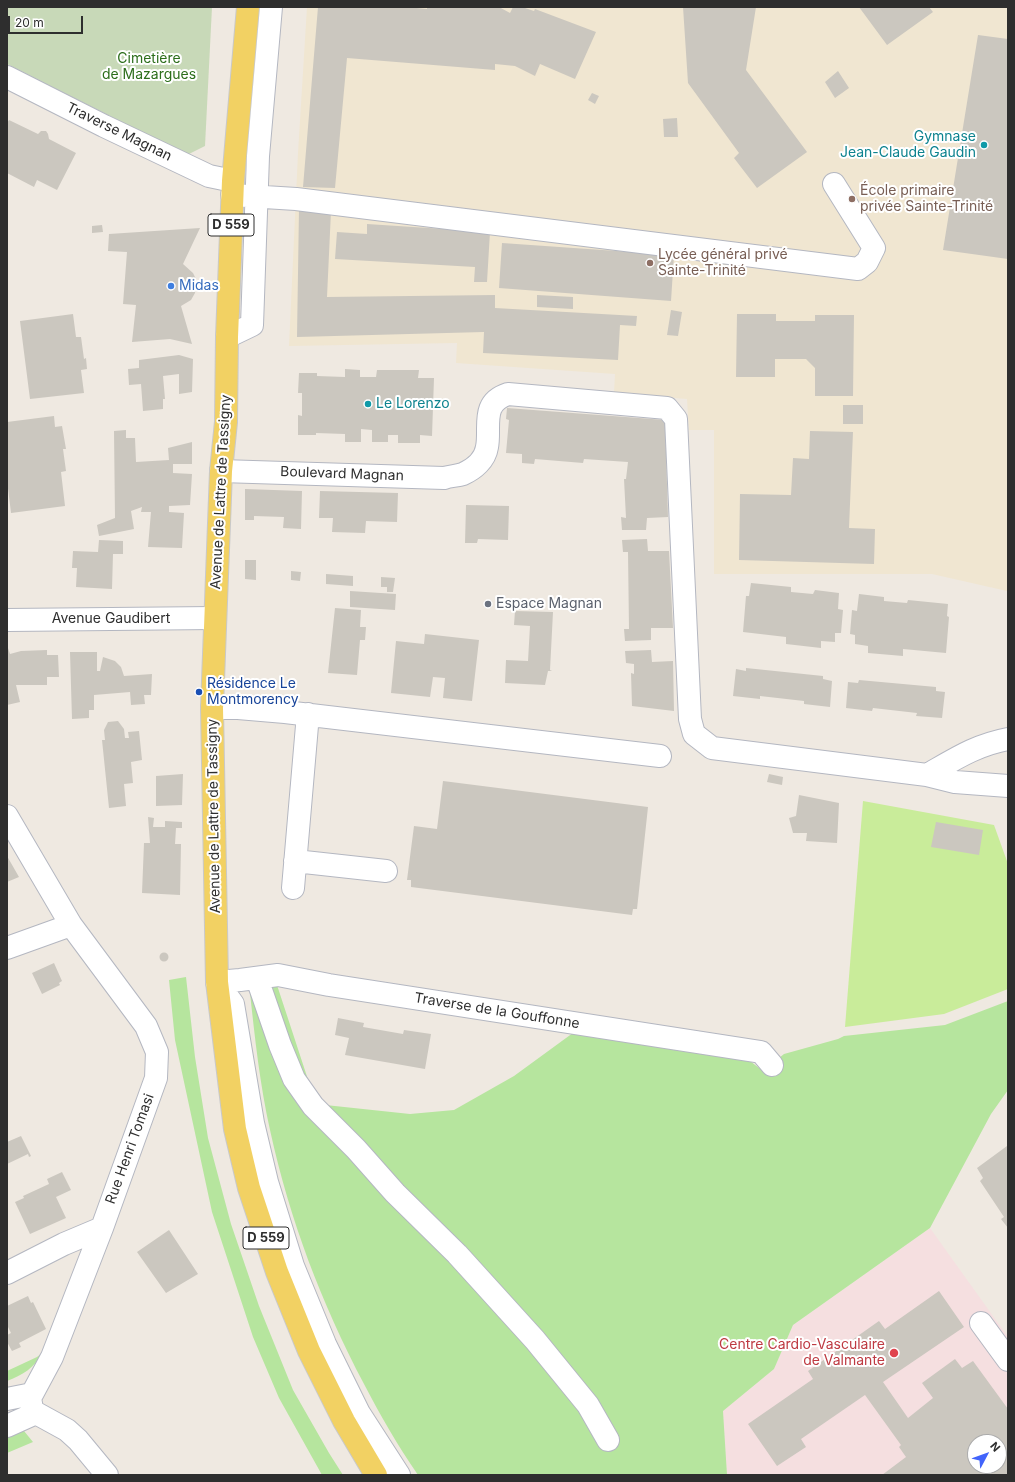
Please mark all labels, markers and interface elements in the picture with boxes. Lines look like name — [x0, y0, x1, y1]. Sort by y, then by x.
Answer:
scale bar — [10, 8, 85, 34]
text: 20 m — [15, 15, 44, 30]
park label: Cimetière de Mazargues — [102, 51, 196, 84]
street label: Traverse Magnan — [64, 99, 174, 165]
place label: Gymnase Jean-Claude Gaudin — [840, 129, 976, 162]
marker: Gymnase Jean-Claude Gaudin — [979, 140, 989, 150]
place label: École primaire privée Sainte-Trinité — [860, 183, 993, 216]
marker: École primaire privée Sainte-Trinité — [847, 194, 857, 204]
road number: D 559 — [208, 214, 254, 236]
place label: Lycée général privé Sainte-Trinité — [658, 247, 788, 280]
marker: Lycée général privé Sainte-Trinité — [645, 258, 655, 268]
place label: Midas — [179, 278, 219, 294]
marker: Midas — [166, 281, 176, 291]
street label: Avenue de Lattre de Tassigny — [208, 394, 234, 590]
place label: Le Lorenzo — [376, 396, 450, 412]
marker: Le Lorenzo — [363, 399, 373, 409]
street label: Boulevard Magnan — [280, 463, 404, 485]
place label: Espace Magnan — [496, 596, 602, 612]
marker: Espace Magnan — [483, 599, 493, 609]
street label: Avenue Gaudibert — [52, 611, 170, 627]
place label: Résidence Le Montmorency — [207, 676, 299, 708]
marker: Résidence Le Montmorency — [194, 687, 204, 697]
street label: Avenue de Lattre de Tassigny — [204, 718, 224, 914]
street label: Traverse de la Gouffonne — [413, 990, 581, 1032]
street label: Rue Henri Tomasi — [102, 1091, 158, 1207]
road number: D 559 — [243, 1227, 289, 1249]
place label: Centre Cardio-Vasculaire de Valmante — [719, 1337, 885, 1370]
marker: Centre Cardio-Vasculaire de Valmante — [888, 1347, 900, 1359]
north arrow — [967, 1434, 1007, 1474]
text: N — [987, 1439, 1003, 1455]

